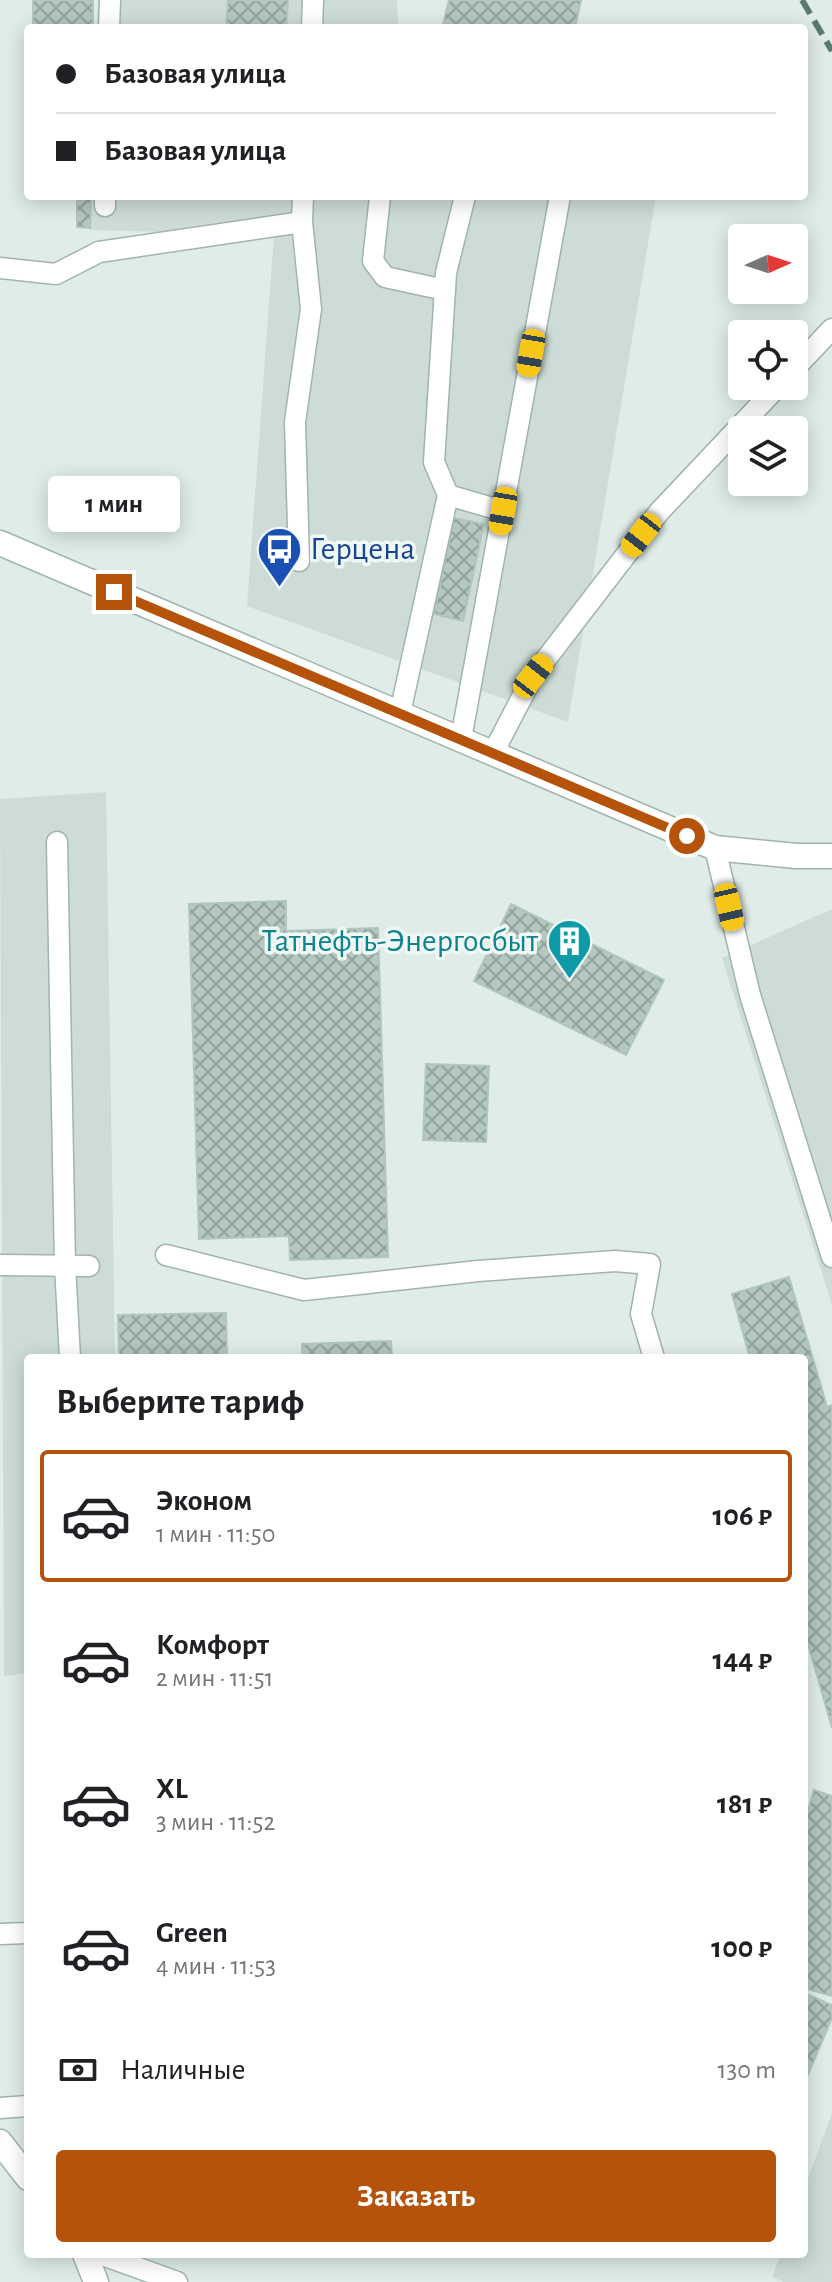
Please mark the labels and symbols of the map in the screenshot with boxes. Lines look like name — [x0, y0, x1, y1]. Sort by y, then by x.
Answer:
north arrow — [728, 224, 808, 304]
car — [515, 327, 547, 379]
callout: 1 мин — [48, 476, 180, 532]
car — [487, 485, 519, 537]
car — [617, 509, 665, 561]
bus stop icon: Герцена — [255, 525, 303, 588]
place label: Герцена — [310, 533, 415, 565]
route end — [96, 574, 132, 610]
car — [509, 650, 557, 702]
route start — [669, 818, 705, 854]
car — [712, 881, 746, 933]
building icon: Татнефть-Энергосбыт — [545, 917, 593, 980]
place label: Татнефть-Энергосбыт — [262, 925, 538, 957]

